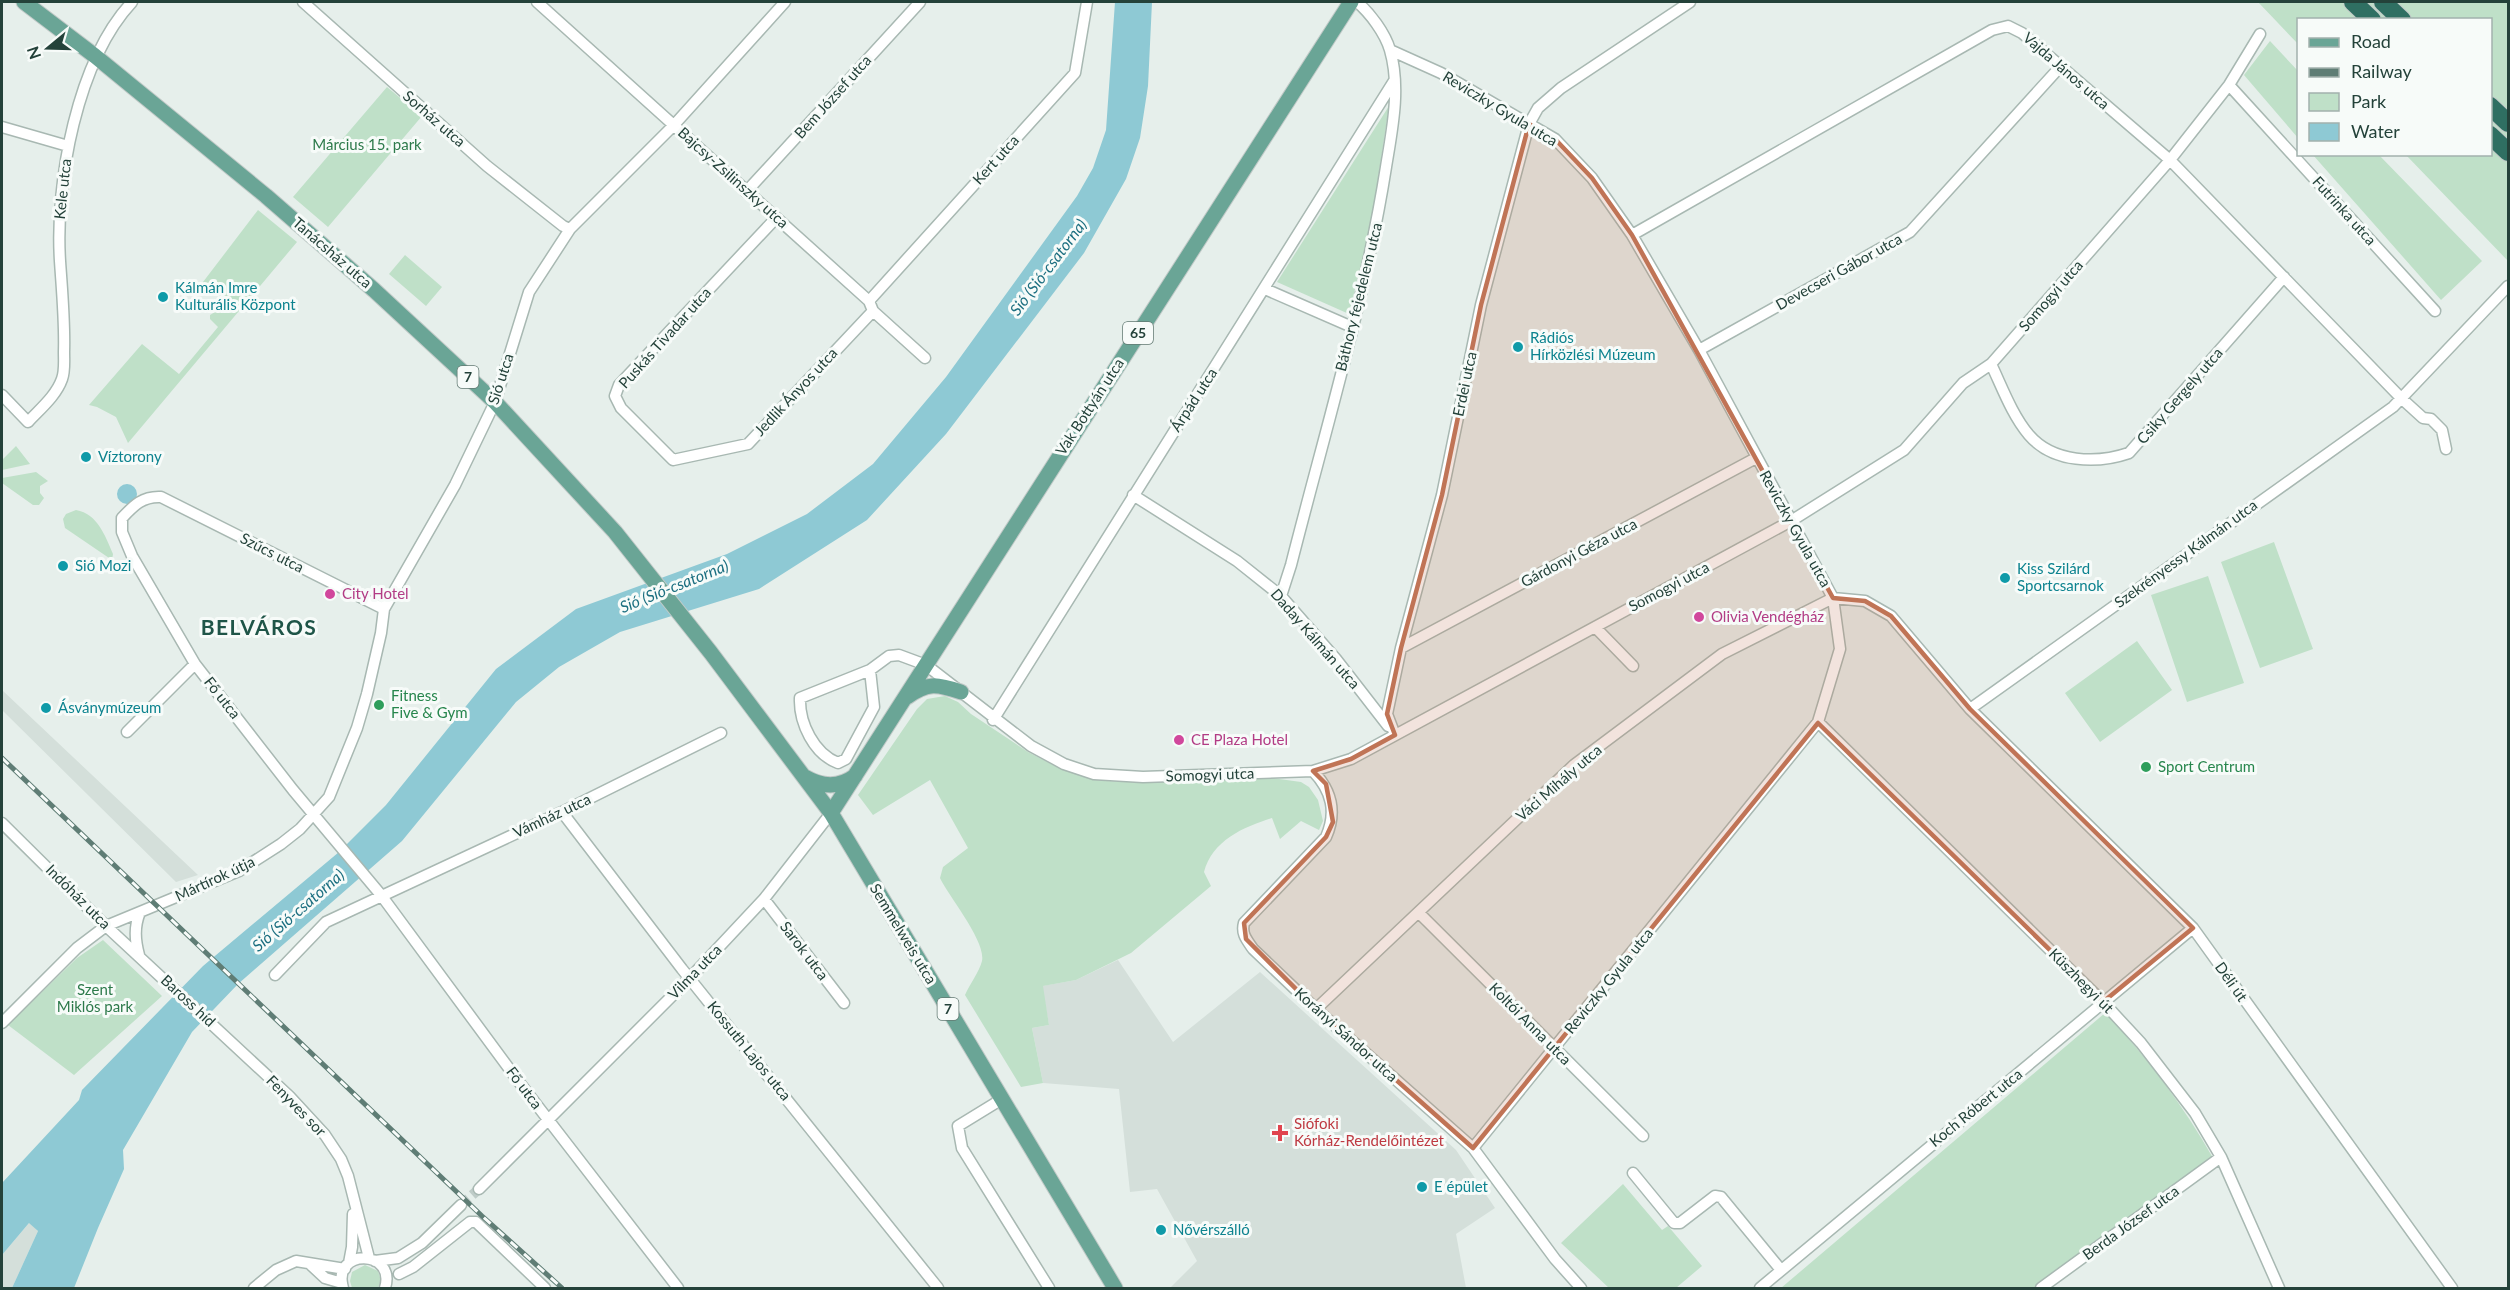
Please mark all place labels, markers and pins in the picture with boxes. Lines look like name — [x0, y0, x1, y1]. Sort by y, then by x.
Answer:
place label: Kálmán Imre Kulturális Központ — [175, 278, 296, 313]
marker: Kálmán Imre Kulturális Központ — [156, 290, 170, 304]
place label: Rádiós Hírközlési Múzeum — [1530, 328, 1656, 363]
marker: Rádiós Hírközlési Múzeum — [1511, 340, 1525, 354]
place label: Víztorony — [98, 447, 162, 465]
marker: Víztorony — [79, 450, 93, 464]
place label: Sió Mozi — [75, 556, 131, 574]
marker: Sió Mozi — [56, 559, 70, 573]
place label: Kiss Szilárd Sportcsarnok — [2017, 559, 2104, 594]
marker: Kiss Szilárd Sportcsarnok — [1998, 571, 2012, 585]
place label: City Hotel — [342, 584, 409, 602]
marker: City Hotel — [323, 587, 337, 601]
place label: Olivia Vendégház — [1711, 607, 1824, 625]
marker: Olivia Vendégház — [1692, 610, 1706, 624]
place label: Fitness Five & Gym — [391, 686, 468, 721]
place label: Ásványmúzeum — [58, 698, 161, 716]
marker: Fitness Five & Gym — [372, 698, 386, 712]
marker: Ásványmúzeum — [39, 701, 53, 715]
place label: CE Plaza Hotel — [1191, 730, 1288, 748]
marker: CE Plaza Hotel — [1172, 733, 1186, 747]
place label: Sport Centrum — [2158, 757, 2255, 775]
marker: Sport Centrum — [2139, 760, 2153, 774]
place label: Siófoki Kórház-Rendelőintézet — [1294, 1114, 1445, 1149]
marker: Siófoki Kórház-Rendelőintézet — [1271, 1124, 1289, 1142]
place label: E épület — [1434, 1177, 1489, 1195]
marker: E épület — [1415, 1180, 1429, 1194]
place label: Nővérszálló — [1173, 1220, 1250, 1238]
marker: Nővérszálló — [1154, 1223, 1168, 1237]

